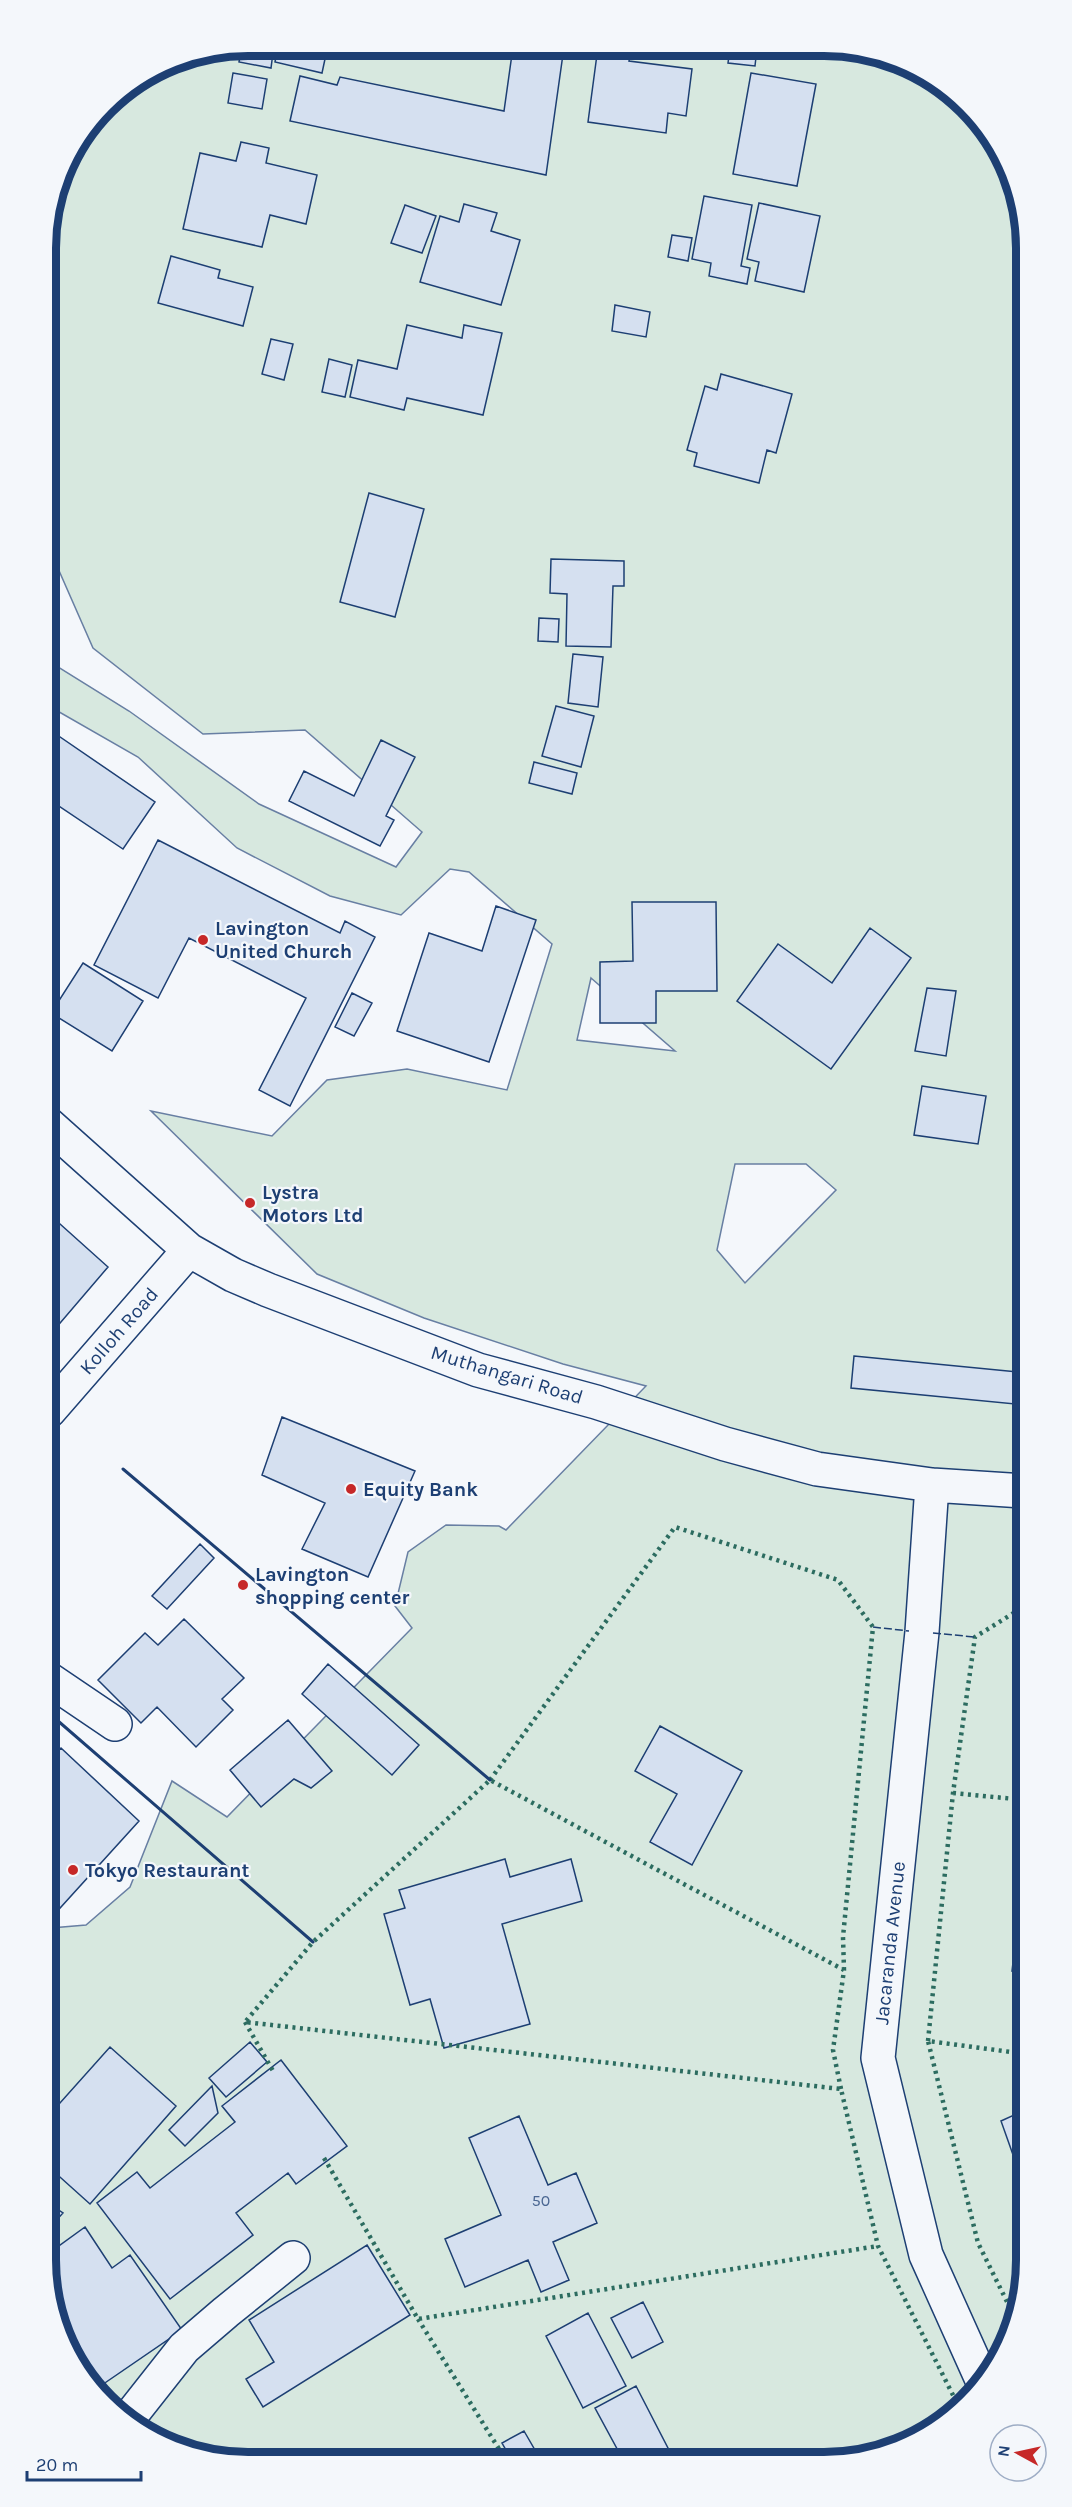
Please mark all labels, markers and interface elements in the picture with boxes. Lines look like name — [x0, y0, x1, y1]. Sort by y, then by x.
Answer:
place label: Lavington United Church — [215, 917, 352, 963]
marker: Lavington United Church — [196, 933, 210, 947]
place label: Lystra Motors Ltd — [262, 1181, 364, 1227]
marker: Lystra Motors Ltd — [243, 1196, 257, 1210]
street label: Kolloh Road — [75, 1283, 163, 1379]
street label: Muthangari Road — [428, 1341, 586, 1409]
place label: Equity Bank — [363, 1478, 478, 1501]
marker: Equity Bank — [344, 1482, 358, 1496]
place label: Lavington shopping center — [255, 1563, 410, 1609]
marker: Lavington shopping center — [236, 1578, 250, 1592]
place label: Tokyo Restaurant — [85, 1859, 249, 1882]
street label: Jacaranda Avenue — [870, 1860, 910, 2026]
marker: Tokyo Restaurant — [66, 1863, 80, 1877]
house number: 50 — [532, 2191, 550, 2210]
north arrow — [988, 2423, 1048, 2483]
scale bar — [27, 2444, 141, 2482]
text: N — [993, 2444, 1014, 2458]
text: 20 m — [36, 2454, 78, 2476]

